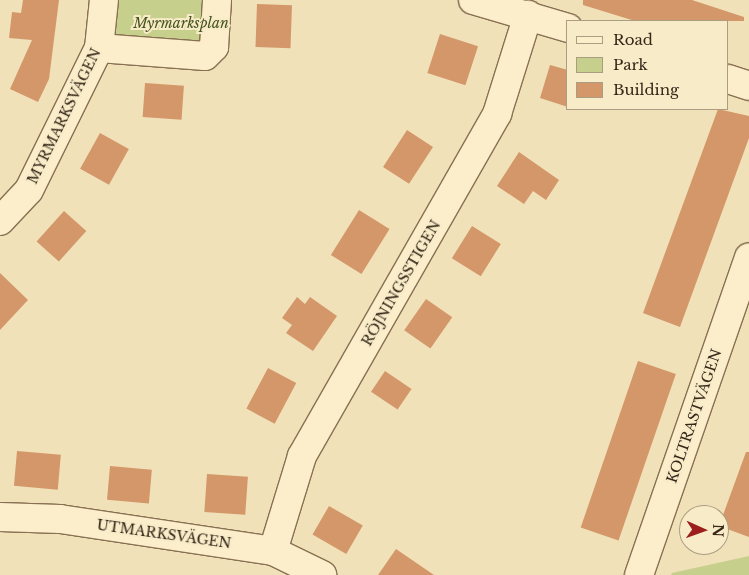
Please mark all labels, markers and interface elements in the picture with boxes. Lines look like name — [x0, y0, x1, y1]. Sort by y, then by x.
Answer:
park label: Myrmarksplan — [133, 15, 229, 31]
legend — [566, 20, 729, 110]
text: Road — [613, 30, 653, 49]
street label: MYRMARKSVÄGEN — [24, 45, 104, 187]
text: Park — [613, 55, 648, 74]
text: Building — [613, 80, 679, 99]
street label: RÖJNINGSSTIGEN — [358, 217, 444, 349]
street label: KOLTRASTVÄGEN — [663, 347, 725, 485]
north arrow — [679, 505, 729, 555]
street label: UTMARKSVÄGEN — [96, 516, 232, 552]
text: N — [709, 524, 727, 537]

